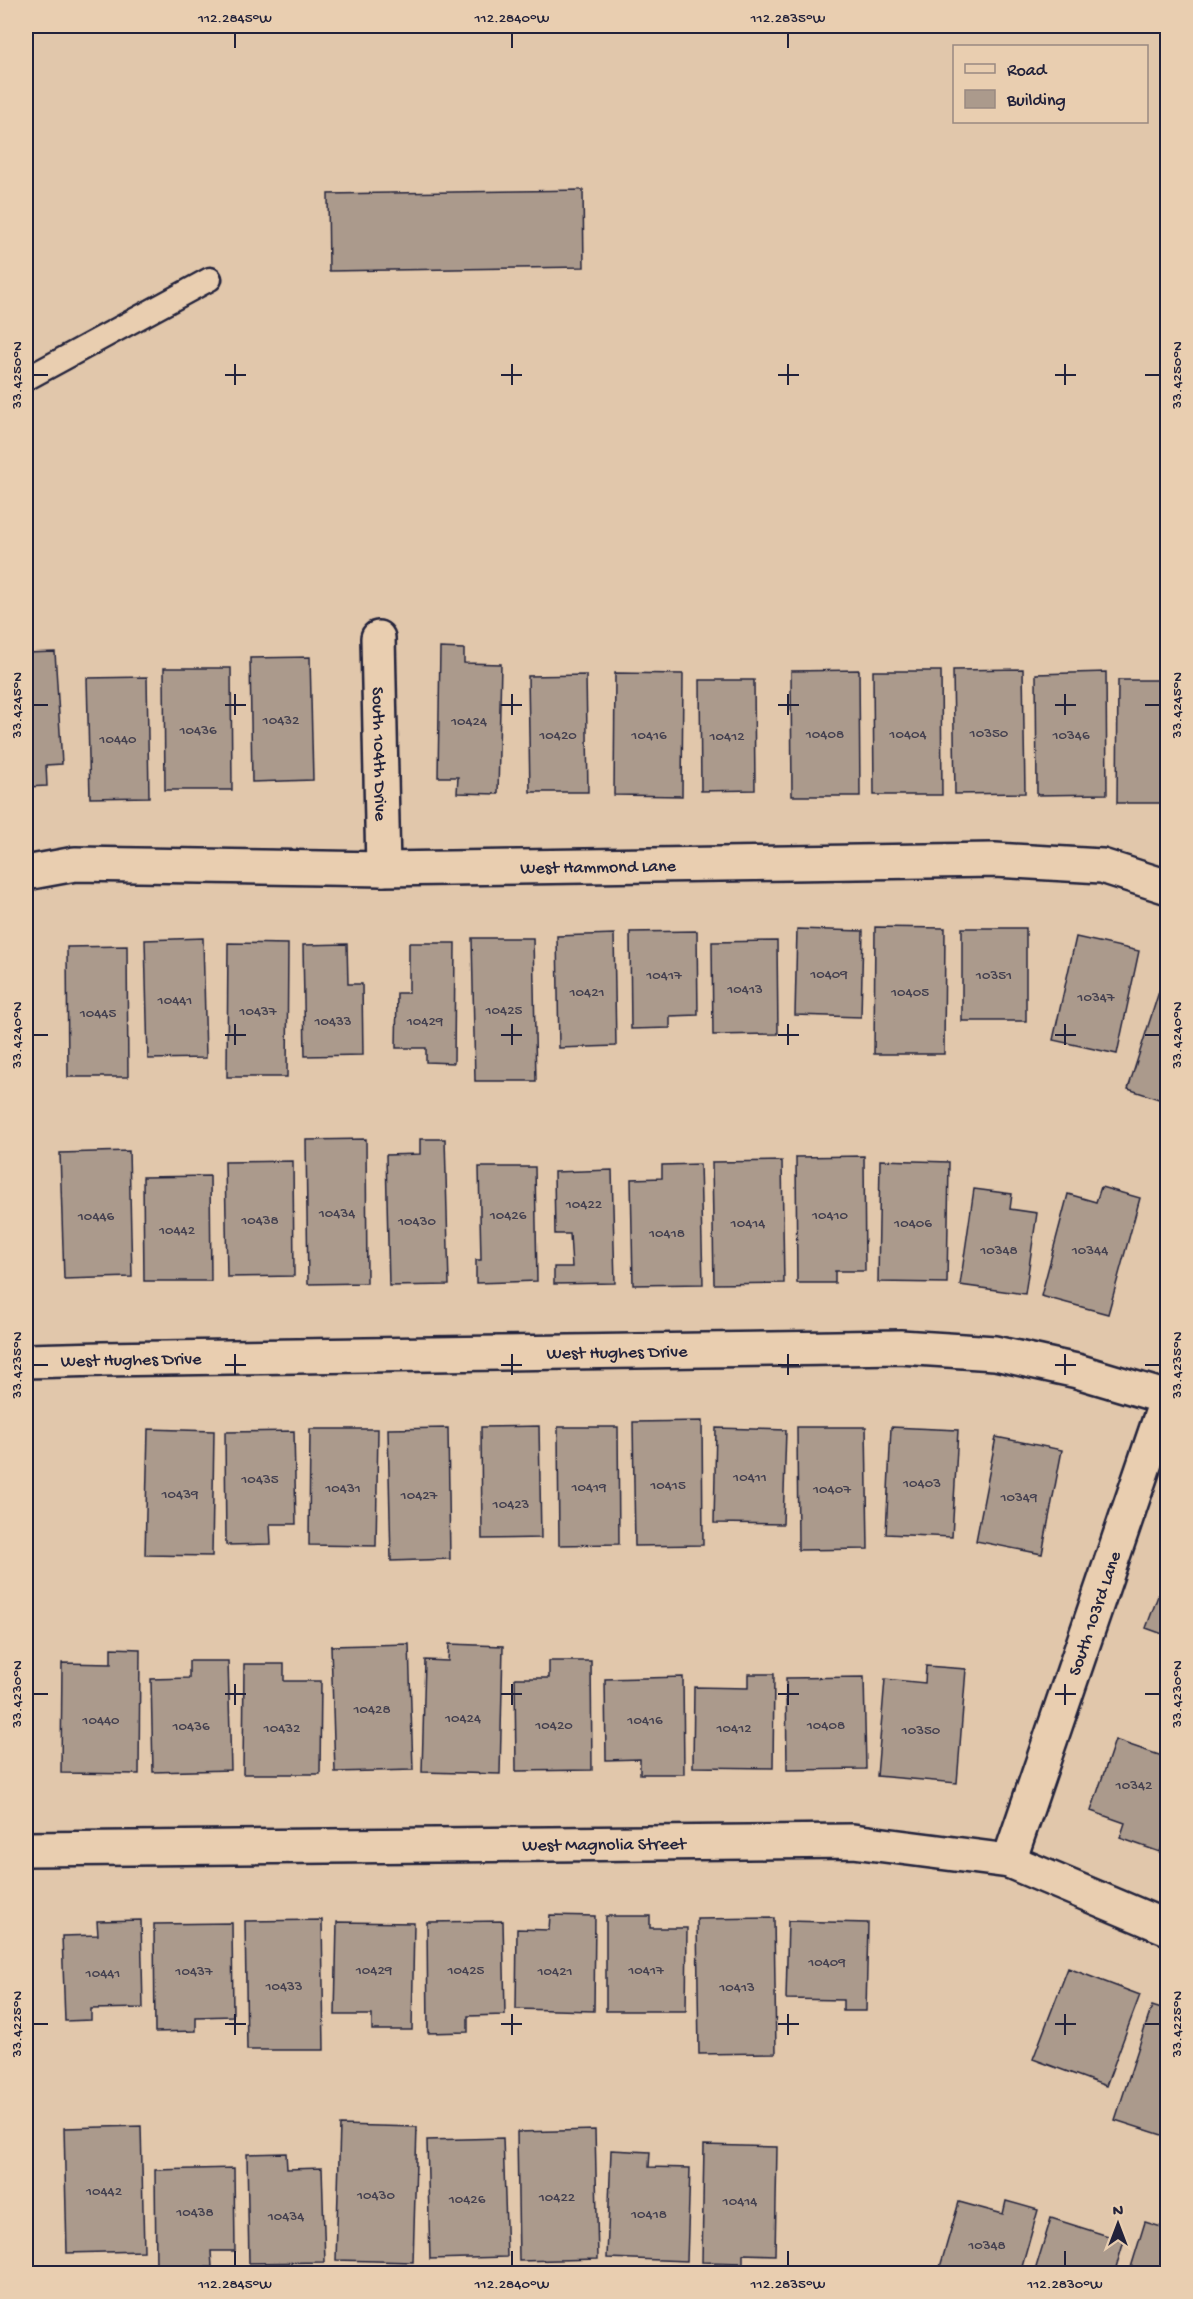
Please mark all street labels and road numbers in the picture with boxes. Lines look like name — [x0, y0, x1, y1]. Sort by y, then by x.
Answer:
street label: South 104th Drive — [366, 687, 390, 822]
street label: West Hammond Lane — [520, 857, 677, 880]
street label: West Hughes Drive — [546, 1342, 688, 1365]
street label: West Hughes Drive — [60, 1349, 202, 1373]
street label: South 103rd Lane — [1065, 1548, 1127, 1679]
street label: West Magnolia Street — [522, 1835, 688, 1857]

